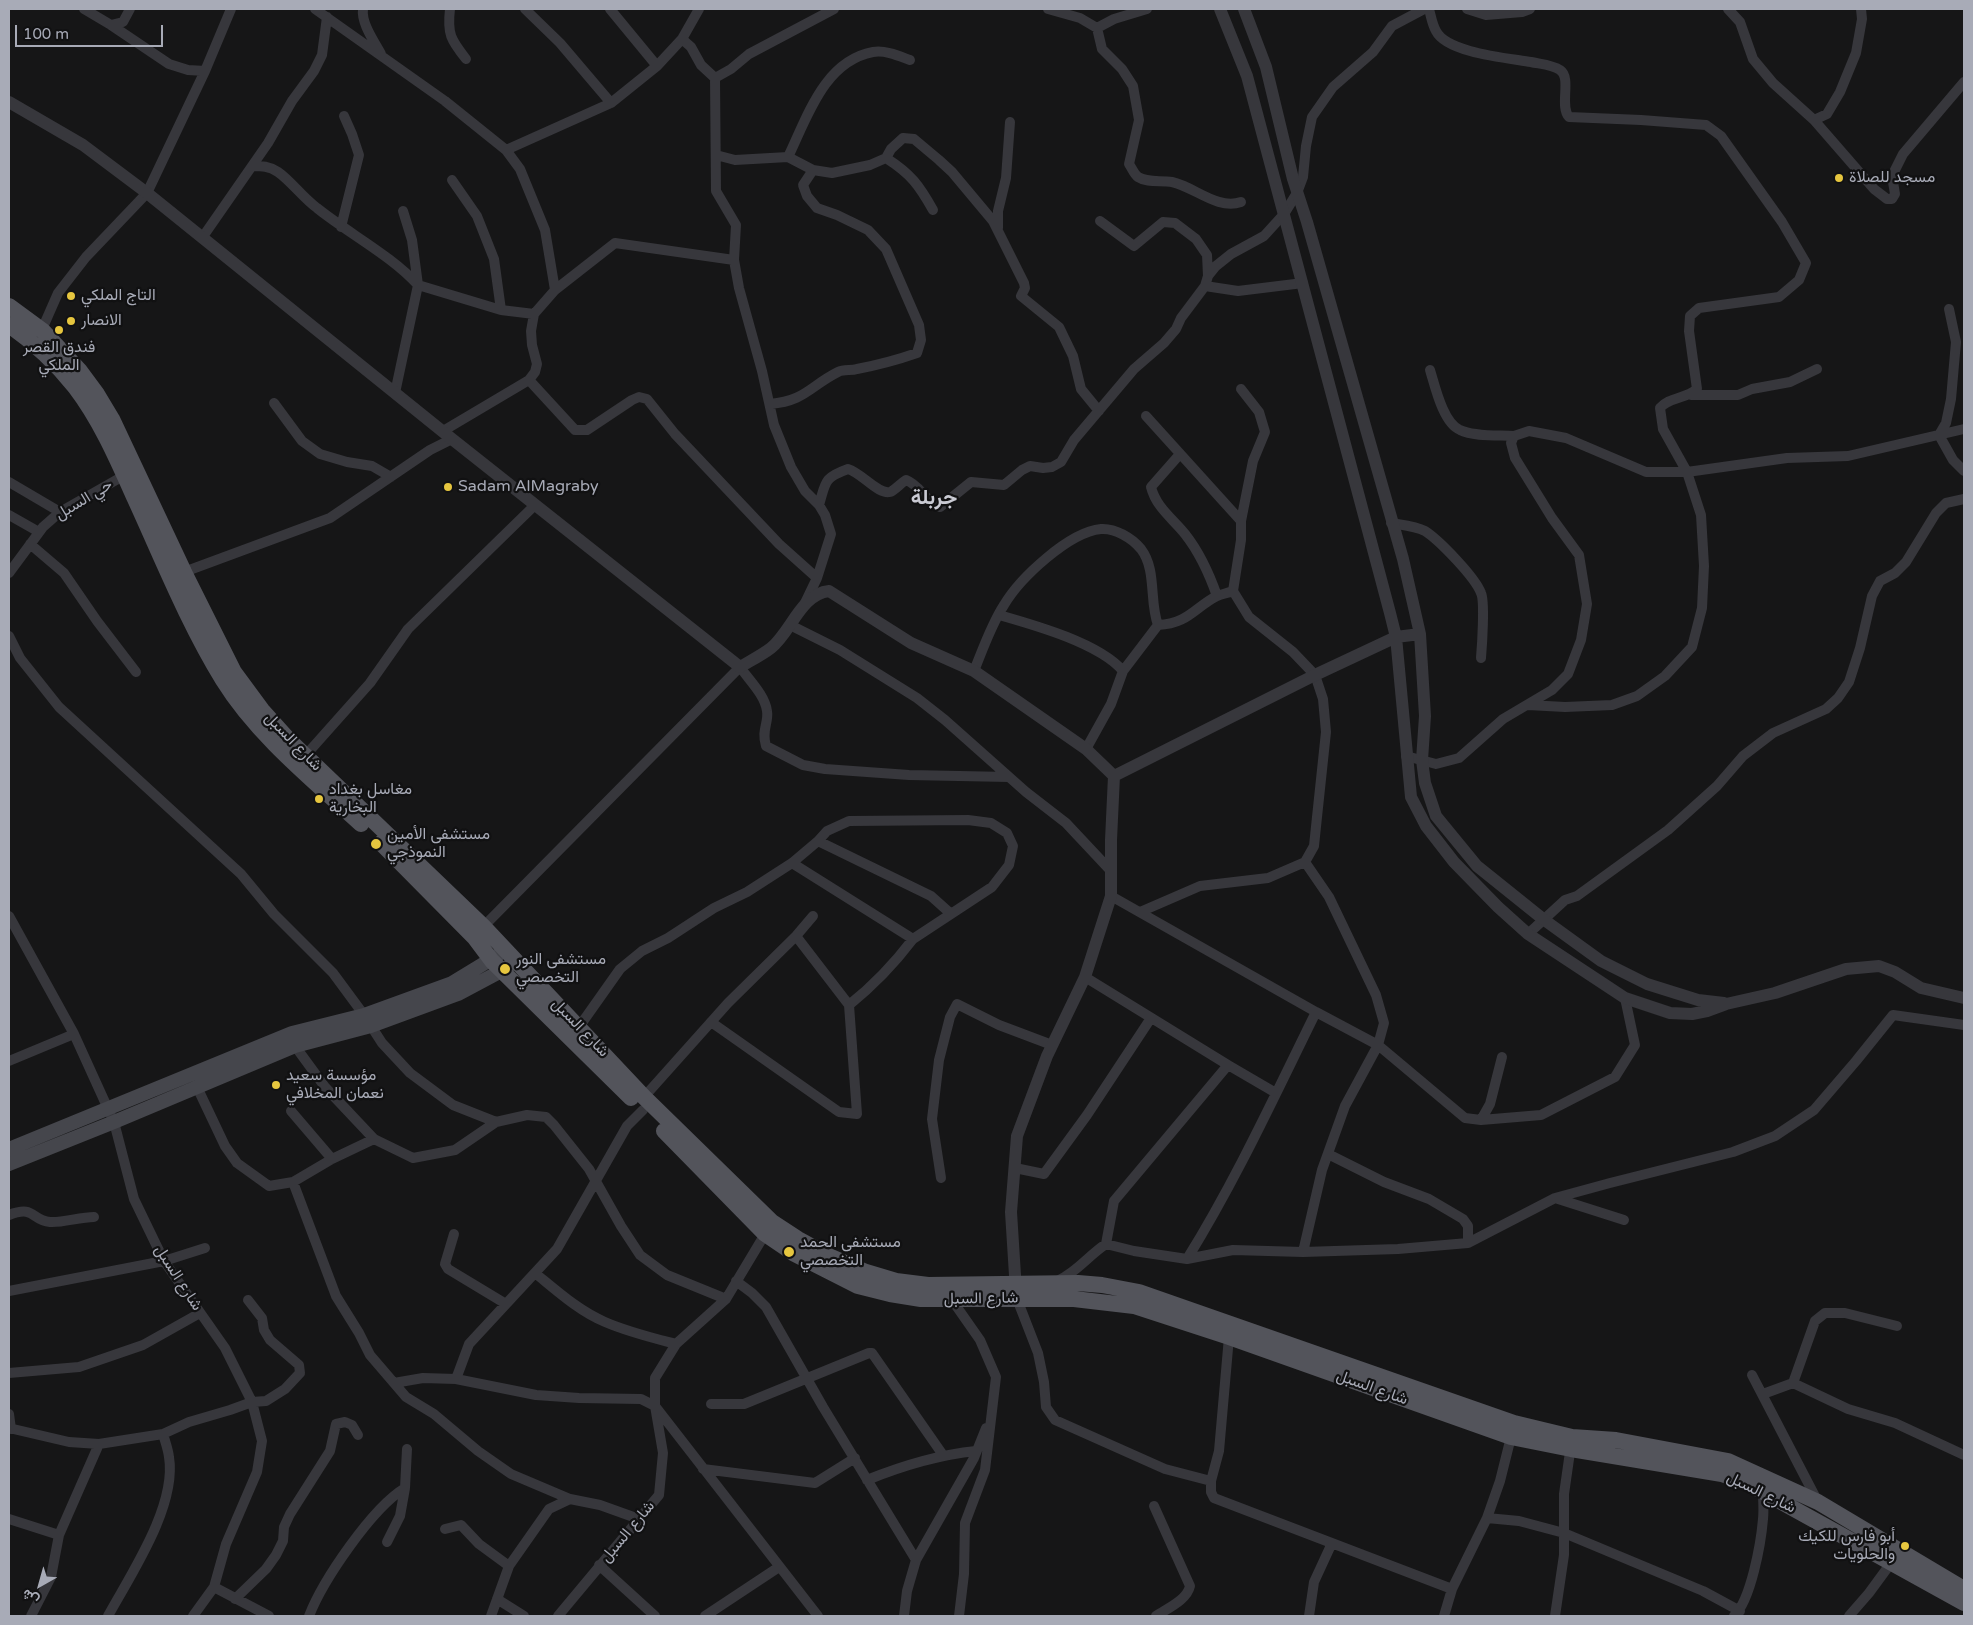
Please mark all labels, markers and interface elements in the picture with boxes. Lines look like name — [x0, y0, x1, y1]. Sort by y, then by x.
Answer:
scale bar — [18, 15, 165, 47]
text: 100 m — [23, 25, 69, 43]
place label: مسجد للصلاة — [1849, 168, 1935, 188]
marker: مسجد للصلاة — [1833, 172, 1845, 184]
place label: التاج الملكي — [81, 286, 156, 306]
marker: التاج الملكي — [65, 290, 77, 302]
place label: الانصار — [81, 311, 122, 331]
marker: الانصار — [65, 315, 77, 327]
marker: فندق القصر الملكي — [53, 324, 65, 336]
place label: فندق القصر الملكي — [23, 338, 95, 376]
street label: حي السبل — [52, 475, 116, 525]
place label: Sadam AlMagraby — [458, 477, 599, 497]
marker: Sadam AlMagraby — [442, 481, 454, 493]
district label: جربلة — [911, 485, 957, 511]
street label: شارع السبل — [260, 709, 326, 775]
place label: مغاسل بغداد البخارية — [329, 780, 412, 818]
marker: مغاسل بغداد البخارية — [313, 793, 325, 805]
place label: مستشفى الأمين النموذجي — [387, 825, 490, 863]
marker: مستشفى الأمين النموذجي — [369, 837, 383, 851]
place label: مستشفى النور التخصصي — [516, 950, 606, 988]
marker: مستشفى النور التخصصي — [498, 962, 512, 976]
street label: شارع السبل — [547, 995, 613, 1061]
place label: مؤسسة سعيد نعمان المخلافي — [286, 1066, 384, 1104]
marker: مؤسسة سعيد نعمان المخلافي — [270, 1079, 282, 1091]
place label: مستشفى الحمد التخصصي — [800, 1233, 901, 1271]
street label: شارع السبل — [150, 1242, 206, 1314]
marker: مستشفى الحمد التخصصي — [782, 1245, 796, 1259]
street label: شارع السبل — [944, 1289, 1018, 1309]
street label: شارع السبل — [1334, 1366, 1410, 1410]
street label: شارع السبل — [1723, 1468, 1799, 1518]
street label: شارع السبل — [597, 1497, 659, 1567]
place label: أبو فارس للكيك والحلويات — [1798, 1527, 1895, 1565]
marker: أبو فارس للكيك والحلويات — [1899, 1540, 1911, 1552]
north arrow — [15, 1560, 65, 1610]
text: ش — [19, 1585, 42, 1609]

